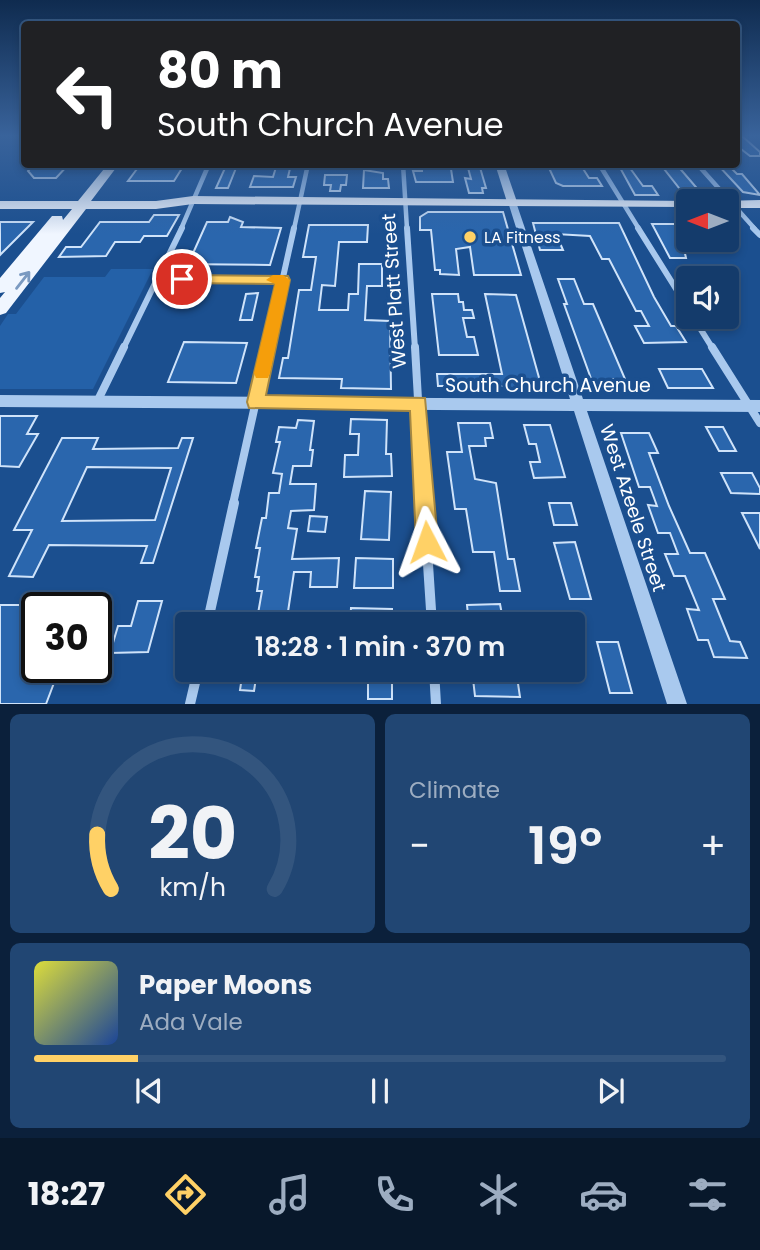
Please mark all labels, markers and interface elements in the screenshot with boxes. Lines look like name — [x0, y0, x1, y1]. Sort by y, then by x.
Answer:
text: 80 m — [157, 37, 283, 105]
icon: left — [42, 49, 133, 140]
text: South Church Avenue — [157, 102, 504, 147]
north arrow — [676, 189, 738, 252]
map controls — [676, 189, 739, 329]
street label: West Platt Street — [375, 213, 413, 369]
place label: LA Fitness — [484, 226, 561, 249]
marker: LA Fitness — [462, 229, 478, 245]
pin — [152, 249, 212, 309]
icon: arrive — [163, 260, 201, 298]
button: sound — [676, 266, 739, 329]
one-way arrow — [15, 272, 31, 290]
street label: South Church Avenue — [445, 372, 651, 399]
street label: West Azeele Street — [593, 421, 673, 595]
position arrow — [390, 505, 464, 579]
speed limit sign: 30 — [21, 592, 112, 683]
text: 18:28 · 1 min · 370 m — [255, 629, 505, 665]
text: Climate — [409, 774, 500, 806]
text: 20 — [148, 784, 237, 885]
text: 19° — [528, 809, 602, 882]
text: − — [409, 819, 430, 872]
text: + — [700, 819, 726, 872]
text: km/h — [159, 870, 226, 905]
text: Paper Moons — [139, 967, 312, 1003]
text: Ada Vale — [139, 1006, 243, 1038]
icon: previous — [130, 1072, 168, 1110]
icon: pause — [361, 1072, 399, 1110]
icon: next — [592, 1072, 630, 1110]
icon: directions — [161, 1170, 210, 1219]
icon: music — [265, 1170, 314, 1219]
icon: phone — [370, 1170, 419, 1219]
icon: climate — [474, 1170, 523, 1219]
icon: car — [579, 1170, 628, 1219]
icon: filters — [683, 1170, 732, 1219]
text: 18:27 — [28, 1171, 105, 1216]

